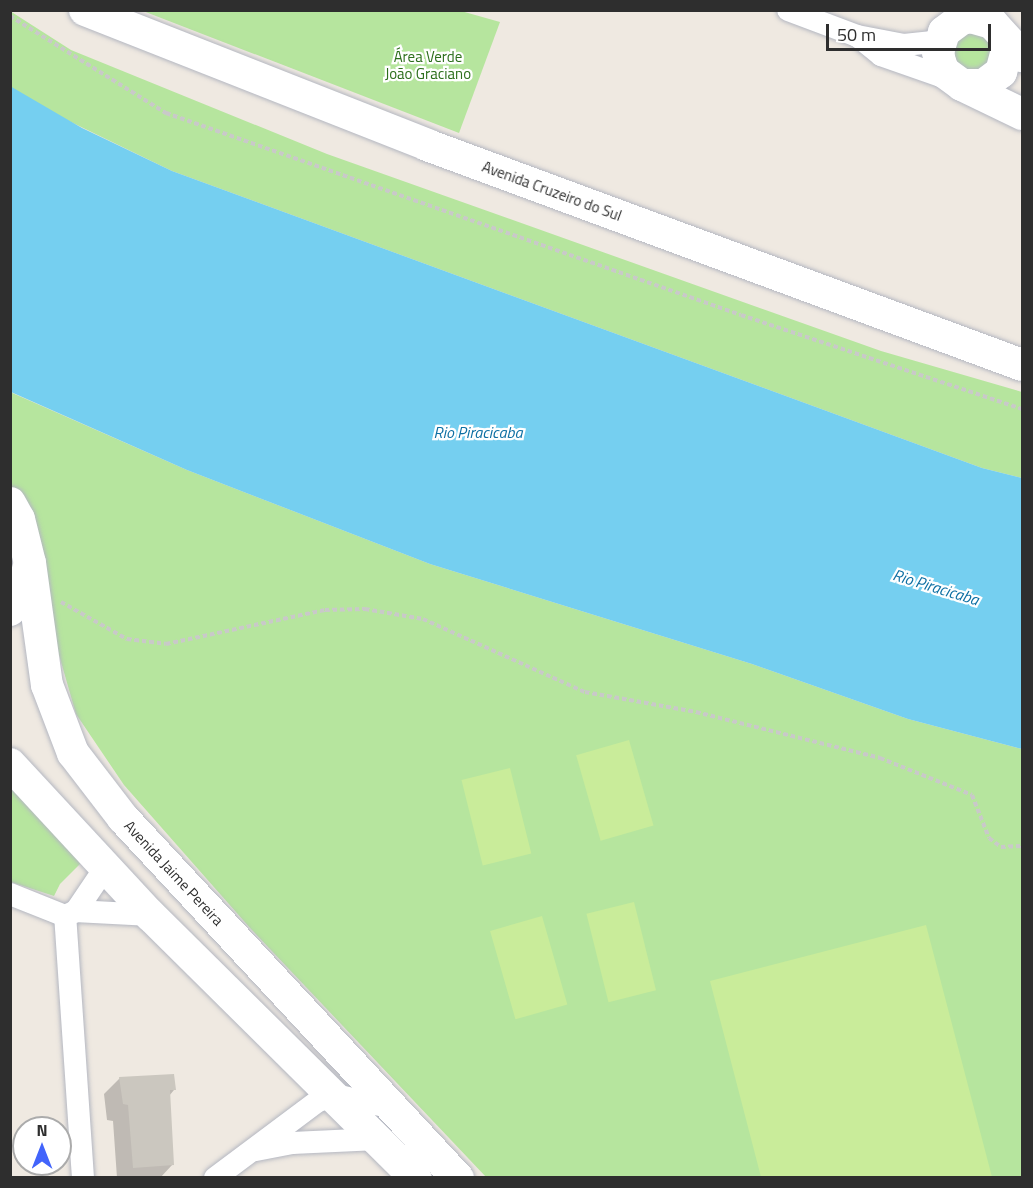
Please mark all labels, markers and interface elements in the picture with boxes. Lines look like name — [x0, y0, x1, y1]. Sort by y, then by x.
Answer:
scale bar — [829, 12, 994, 50]
text: 50 m — [837, 21, 876, 48]
park label: Área Verde João Graciano — [385, 47, 471, 82]
street label: Avenida Cruzeiro do Sul — [480, 157, 624, 225]
water label: Rio Piracicaba — [434, 422, 522, 442]
water label: Rio Piracicaba — [891, 565, 981, 609]
street label: Avenida Jaime Pereira — [121, 817, 227, 929]
north arrow — [12, 1116, 72, 1176]
text: N — [36, 1118, 48, 1142]

